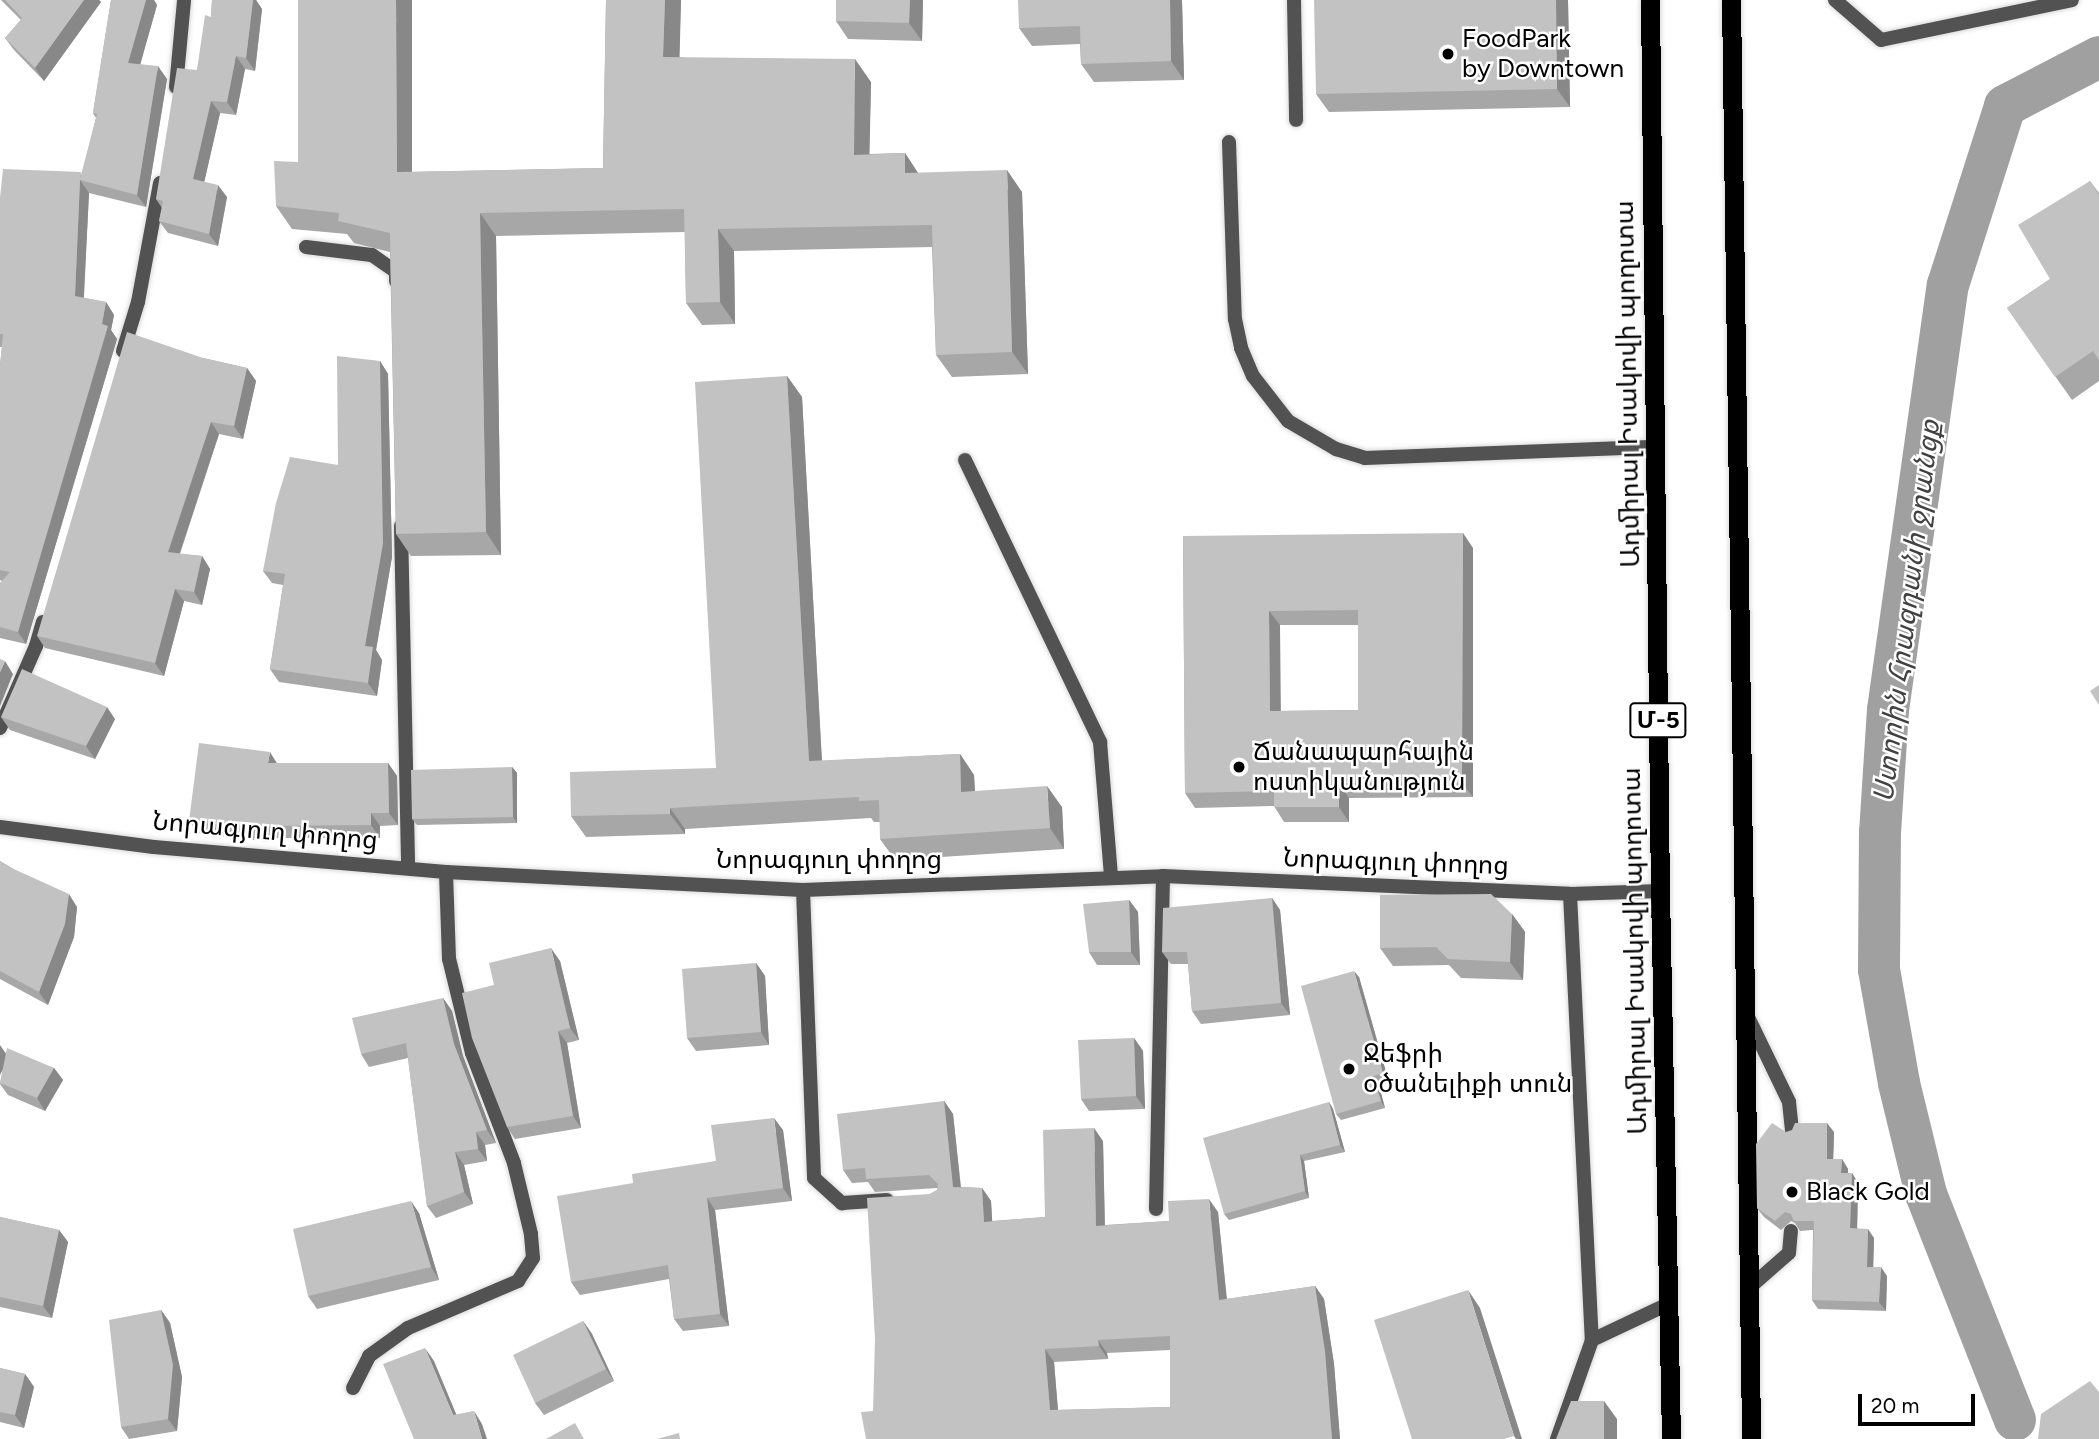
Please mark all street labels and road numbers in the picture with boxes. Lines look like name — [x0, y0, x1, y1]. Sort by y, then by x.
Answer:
street label: Ադմիրալ Իսակովի պողոտա — [1609, 200, 1647, 568]
road number: Մ-5 — [1628, 700, 1688, 740]
street label: Ադմիրալ Իսակովի պողոտա — [1616, 767, 1654, 1135]
street label: Նորագյուղ փողոց — [151, 806, 379, 856]
street label: Նորագյուղ փողոց — [1282, 842, 1510, 882]
street label: Նորագյուղ փողոց — [716, 844, 942, 876]

